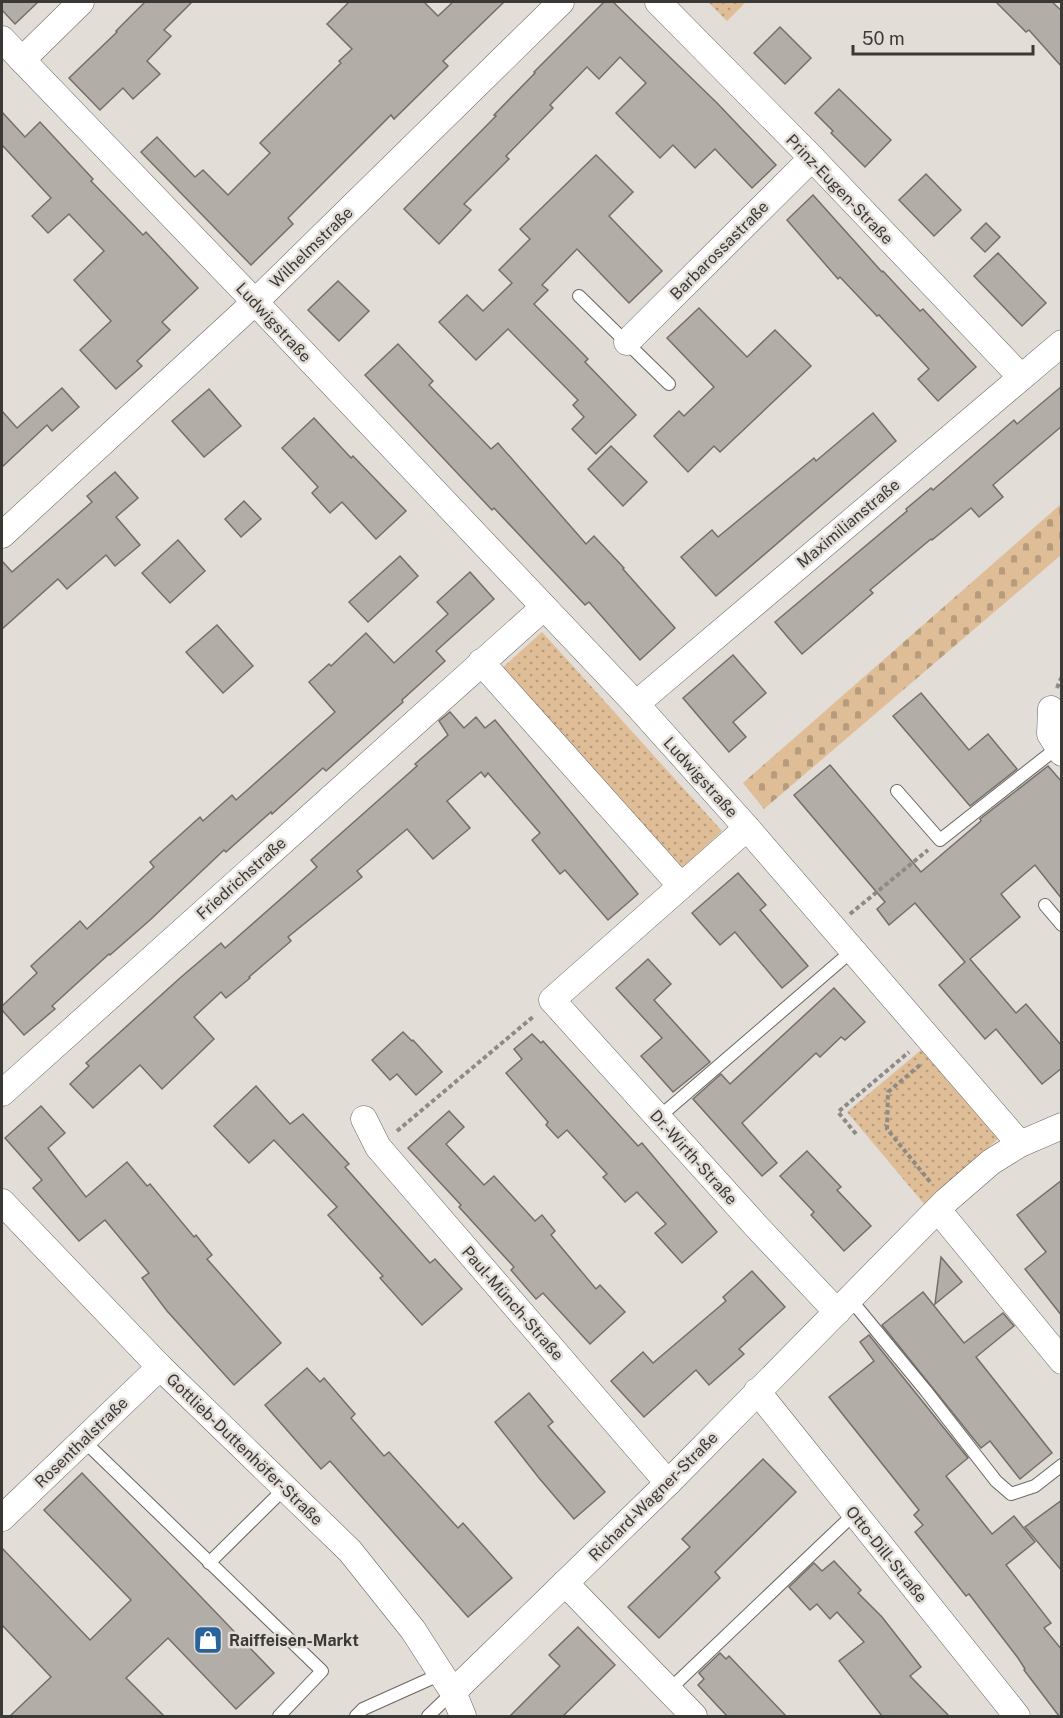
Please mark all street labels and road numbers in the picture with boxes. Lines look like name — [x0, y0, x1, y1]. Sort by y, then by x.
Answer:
street label: Prinz-Eugen-Straße — [782, 130, 897, 248]
street label: Barbarossastraße — [666, 197, 773, 304]
street label: Wilhelmstraße — [266, 203, 357, 292]
street label: Ludwigstraße — [232, 279, 315, 366]
street label: Maximilianstraße — [793, 475, 903, 572]
street label: Ludwigstraße — [660, 733, 742, 821]
street label: Friedrichstraße — [193, 833, 290, 924]
street label: Dr.-Wirth-Straße — [646, 1106, 741, 1209]
street label: Paul-Münch-Straße — [458, 1242, 567, 1364]
street label: Gottlieb-Duttenhöfer-Straße — [162, 1370, 327, 1529]
street label: Rosenthalstraße — [31, 1393, 132, 1492]
street label: Richard-Wagner-Straße — [585, 1428, 722, 1565]
street label: Otto-Dill-Straße — [842, 1502, 931, 1606]

